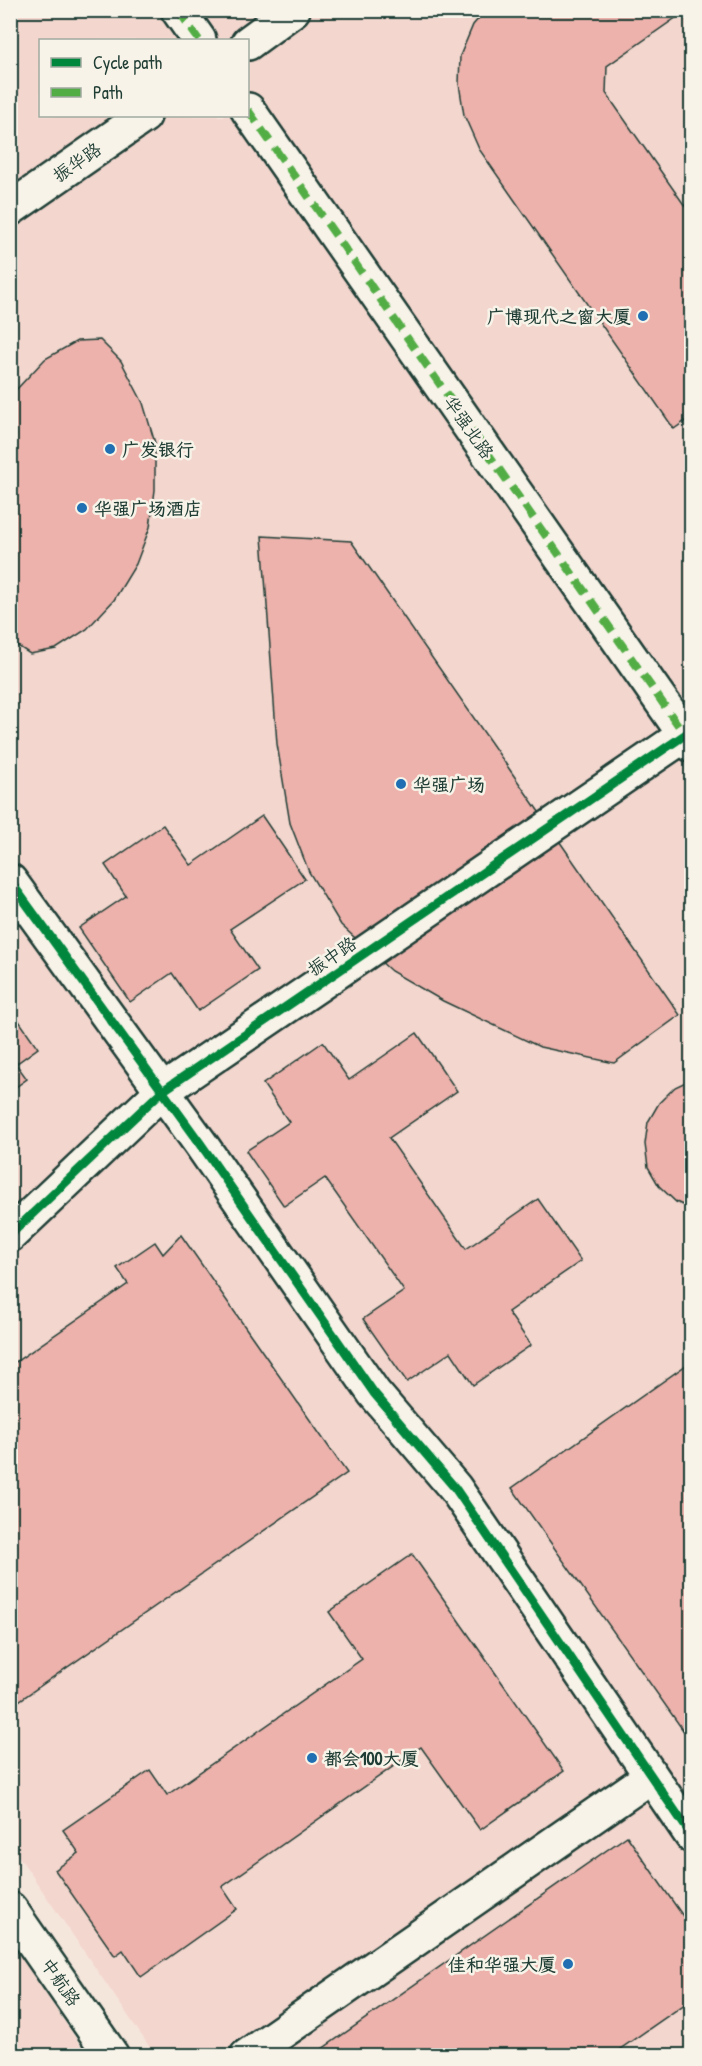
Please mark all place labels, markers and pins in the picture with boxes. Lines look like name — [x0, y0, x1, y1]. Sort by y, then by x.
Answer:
place label: 广博现代之窗大厦 — [487, 304, 631, 329]
marker: 广博现代之窗大厦 — [636, 309, 650, 323]
place label: 广发银行 — [122, 437, 194, 462]
marker: 广发银行 — [103, 442, 117, 456]
place label: 华强广场酒店 — [94, 496, 202, 521]
marker: 华强广场酒店 — [75, 501, 89, 515]
place label: 华强广场 — [413, 772, 485, 797]
marker: 华强广场 — [394, 777, 408, 791]
place label: 都会100大厦 — [324, 1746, 419, 1771]
marker: 都会100大厦 — [305, 1751, 319, 1765]
place label: 佳和华强大厦 — [448, 1952, 556, 1977]
marker: 佳和华强大厦 — [561, 1957, 575, 1971]

